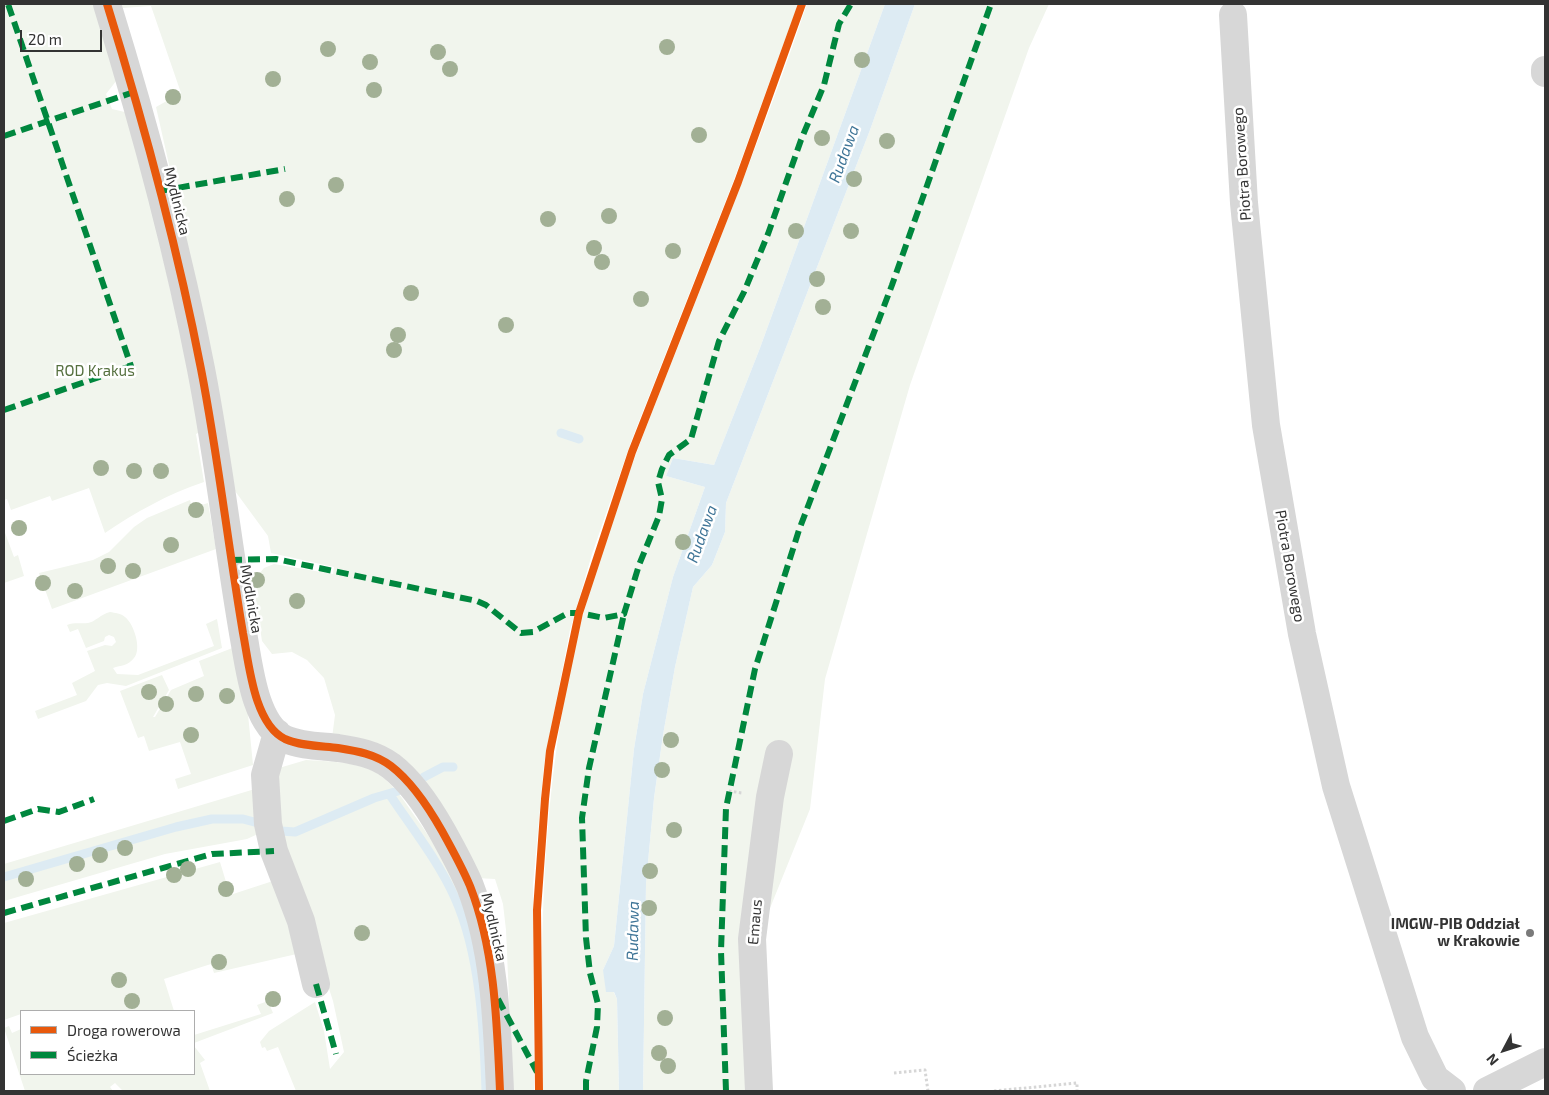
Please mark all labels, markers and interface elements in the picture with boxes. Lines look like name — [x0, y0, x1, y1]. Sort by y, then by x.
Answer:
scale bar — [22, 20, 105, 52]
text: 20 m — [28, 30, 62, 48]
street label: Piotra Borowego — [1229, 107, 1255, 221]
water label: Rudawa — [825, 123, 863, 185]
street label: Mydlnicka — [160, 165, 194, 237]
park label: ROD Krakus — [55, 362, 135, 380]
water label: Rudawa — [683, 503, 721, 565]
street label: Piotra Borowego — [1271, 508, 1309, 624]
street label: Mydlnicka — [236, 563, 266, 635]
street label: Mydlnicka — [477, 891, 511, 963]
street label: Emaus — [744, 898, 766, 946]
water label: Rudawa — [623, 901, 643, 961]
place label: IMGW-PIB Oddział w Krakowie — [1391, 915, 1520, 950]
marker: IMGW-PIB Oddział w Krakowie — [1524, 927, 1536, 939]
legend — [20, 1010, 195, 1075]
text: Droga rowerowa — [67, 1021, 181, 1039]
north arrow — [1479, 1025, 1529, 1075]
text: Ścieżka — [67, 1046, 118, 1064]
text: N — [1482, 1051, 1502, 1069]

